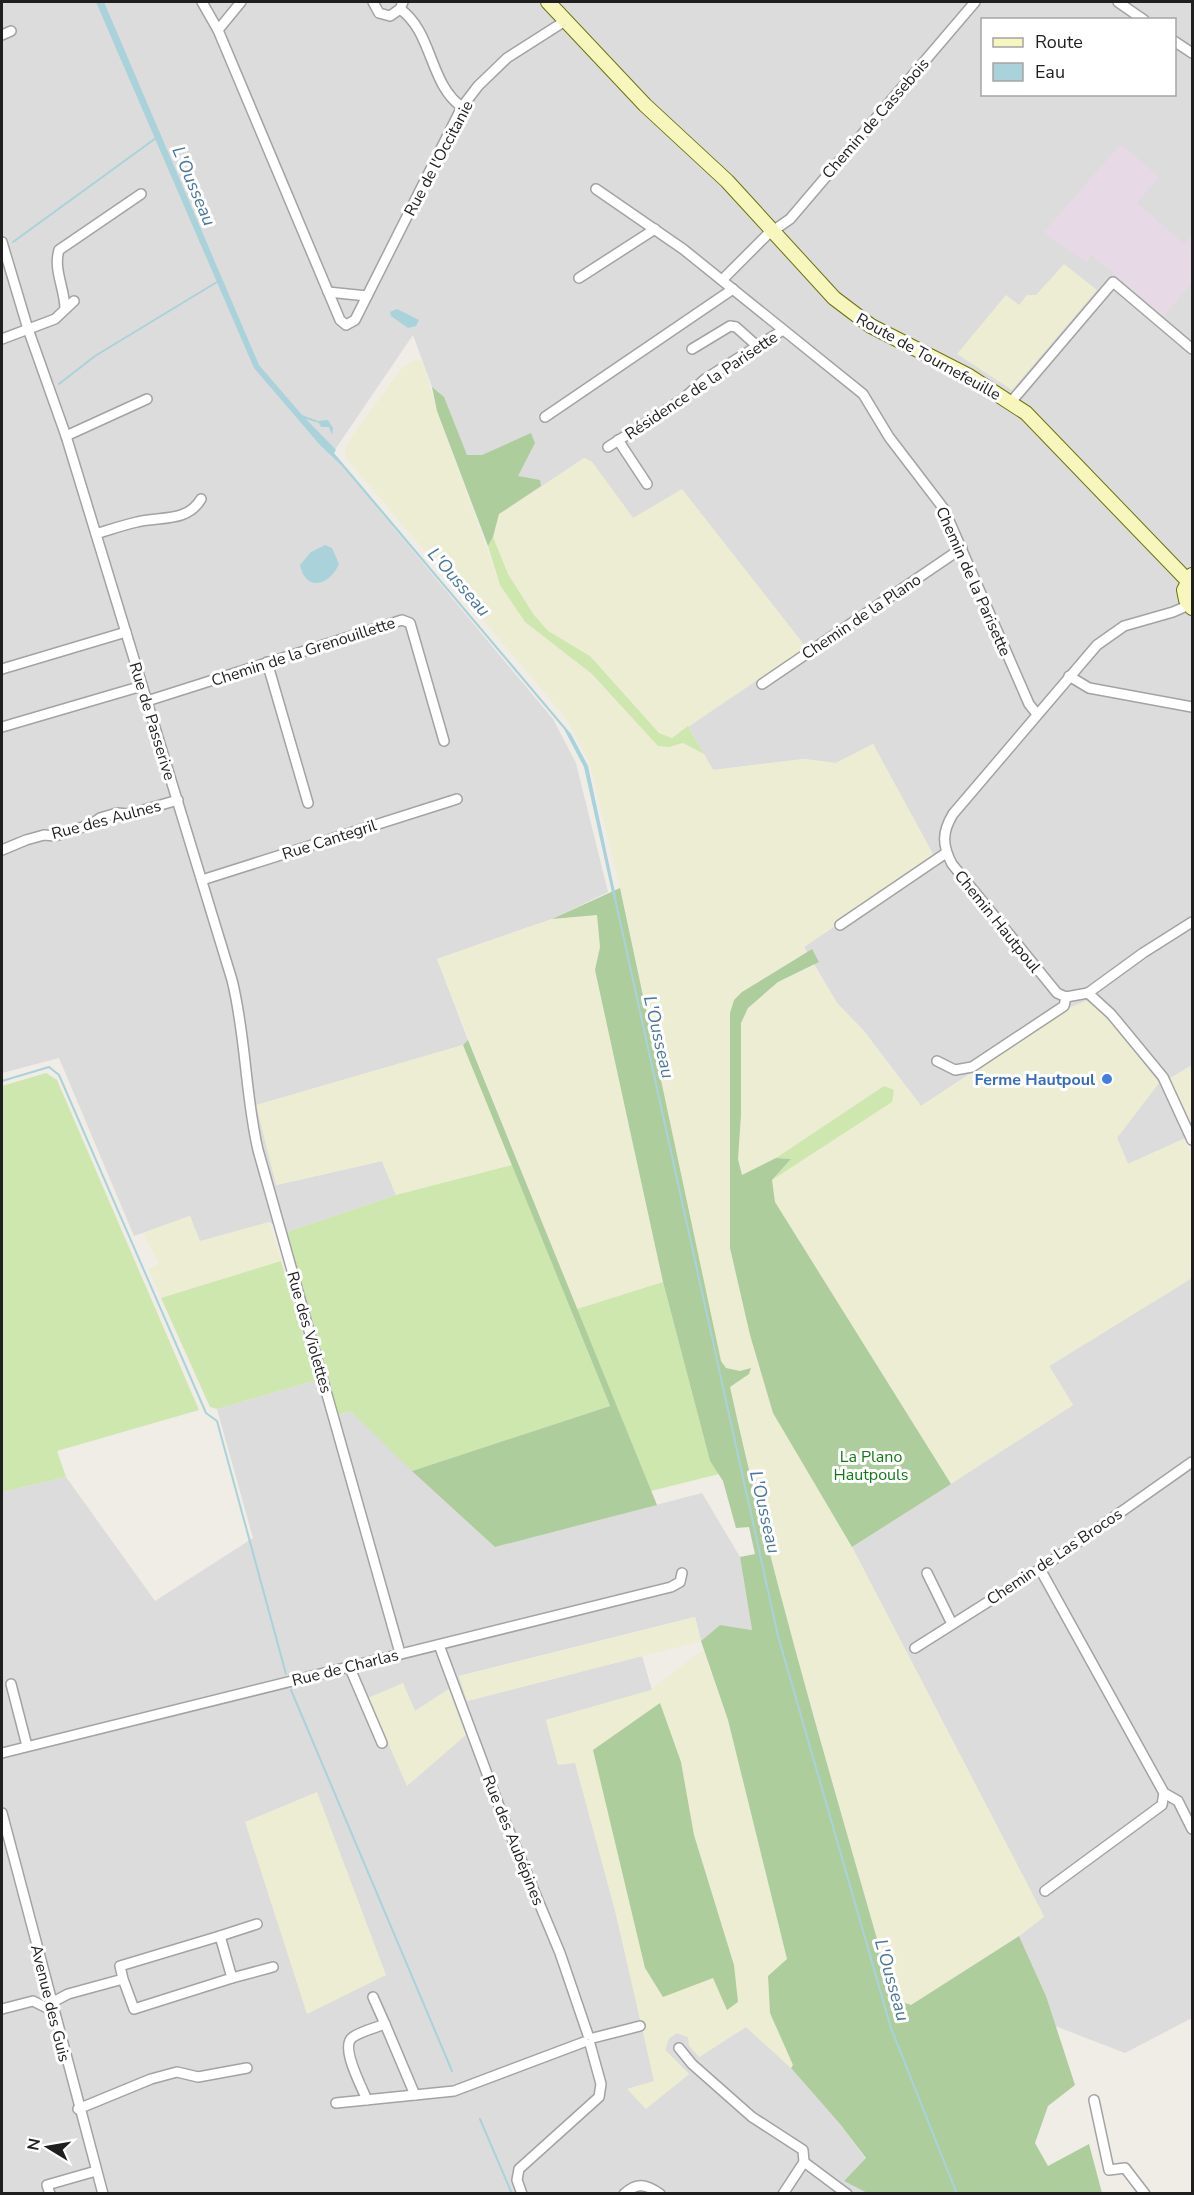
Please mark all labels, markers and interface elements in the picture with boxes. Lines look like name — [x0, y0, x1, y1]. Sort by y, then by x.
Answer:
legend — [981, 18, 1176, 96]
text: Route — [1035, 30, 1083, 54]
street label: Chemin de Cassebois — [817, 54, 934, 184]
text: Eau — [1035, 60, 1065, 84]
street label: Rue de l'Occitanie — [399, 97, 479, 220]
water label: L'Ousseau — [167, 143, 221, 229]
street label: Route de Tournefeuille — [852, 308, 1005, 406]
street label: Résidence de la Parisette — [621, 326, 782, 445]
street label: Chemin de la Parisette — [930, 503, 1016, 660]
water label: L'Ousseau — [422, 542, 496, 622]
street label: Chemin de la Plano — [798, 569, 926, 665]
street label: Chemin de la Grenouillette — [209, 612, 398, 692]
street label: Rue de Passerive — [124, 660, 180, 783]
street label: Rue des Aulnes — [49, 795, 163, 845]
street label: Rue Cantegril — [279, 814, 380, 866]
street label: Chemin Hautpoul — [949, 866, 1046, 978]
water label: L'Ousseau — [638, 993, 680, 1081]
place label: Ferme Hautpoul — [975, 1069, 1095, 1091]
marker: Ferme Hautpoul — [1100, 1072, 1114, 1086]
street label: Rue des Violettes — [281, 1269, 337, 1396]
park label: La Plano Hautpouls — [834, 1446, 908, 1486]
water label: L'Ousseau — [744, 1468, 786, 1556]
street label: Chemin de Las Brocos — [982, 1503, 1127, 1610]
street label: Rue de Charlas — [290, 1644, 401, 1692]
street label: Rue des Aubépines — [477, 1772, 549, 1909]
water label: L'Ousseau — [869, 1936, 915, 2024]
street label: Avenue des Guis — [25, 1942, 75, 2064]
north arrow — [18, 2117, 78, 2177]
text: N — [22, 2136, 46, 2152]

